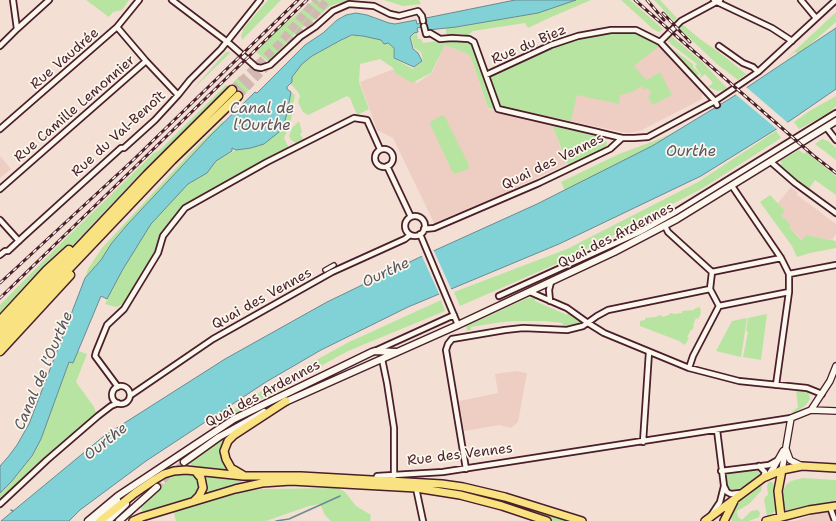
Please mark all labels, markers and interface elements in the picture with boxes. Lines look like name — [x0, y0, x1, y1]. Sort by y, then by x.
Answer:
street label: Rue du Biez — [489, 22, 569, 68]
street label: Rue Vaudrée — [27, 25, 103, 93]
street label: Rue Camille Lemonnier — [11, 52, 139, 166]
street label: Rue du Val-Benoît — [68, 87, 170, 181]
water label: Canal de l'Ourthe — [230, 100, 294, 135]
street label: Quai des Vennes — [499, 130, 607, 194]
water label: Ourthe — [666, 143, 716, 161]
street label: Quai des Ardennes — [555, 199, 677, 273]
water label: Ourthe — [359, 254, 413, 292]
street label: Quai des Vennes — [209, 265, 315, 333]
water label: Canal de l'Ourthe — [11, 309, 77, 433]
street label: Quai des Ardennes — [203, 357, 323, 431]
water label: Ourthe — [81, 419, 131, 465]
street label: Rue des Vennes — [406, 440, 514, 470]

